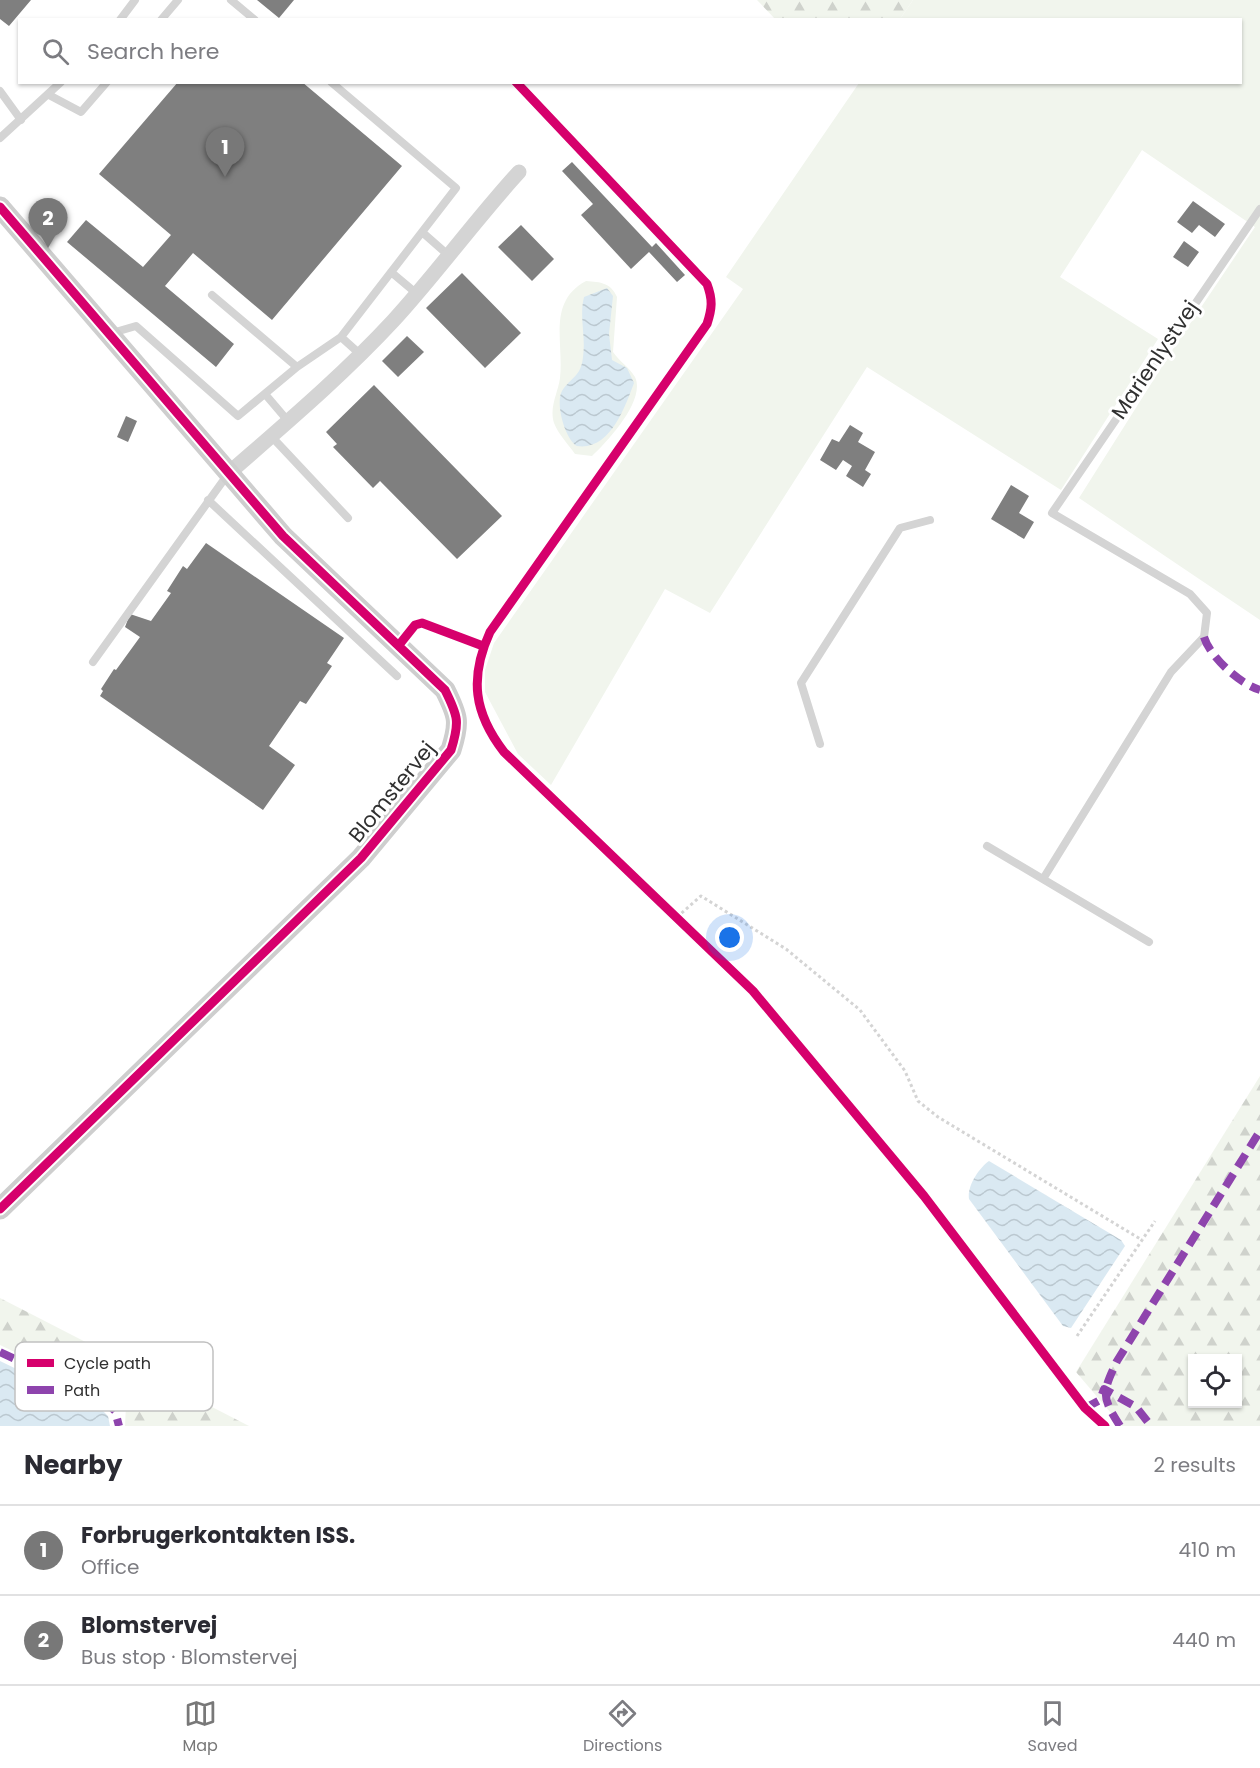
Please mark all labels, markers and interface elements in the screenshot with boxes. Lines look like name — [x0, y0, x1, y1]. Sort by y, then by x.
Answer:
search box — [18, 18, 1242, 84]
icon: search — [39, 35, 72, 68]
text: Search here — [87, 36, 220, 67]
pin: 1 — [206, 128, 244, 177]
pin: 2 — [28, 198, 68, 248]
street label: Marienlystvej — [1104, 295, 1205, 425]
street label: Blomstervej — [342, 735, 441, 848]
your location — [715, 923, 744, 952]
legend — [15, 1342, 213, 1411]
text: Cycle path — [64, 1352, 151, 1375]
map controls — [1188, 1354, 1242, 1408]
button: locate — [1188, 1354, 1242, 1408]
text: Path — [64, 1379, 100, 1402]
text: Nearby — [24, 1447, 122, 1483]
text: 2 results — [1153, 1451, 1236, 1479]
text: Forbrugerkontakten ISS. — [81, 1520, 355, 1551]
text: 1 — [40, 1536, 47, 1564]
text: 410 m — [1179, 1536, 1236, 1564]
text: Office — [81, 1553, 139, 1581]
text: Blomstervej — [81, 1610, 217, 1641]
text: 2 — [38, 1626, 49, 1654]
text: 440 m — [1172, 1626, 1236, 1654]
text: Bus stop · Blomstervej — [81, 1643, 298, 1671]
tab: Map — [183, 1697, 218, 1758]
tab: Directions — [583, 1697, 662, 1758]
tab: Saved — [1028, 1697, 1077, 1758]

